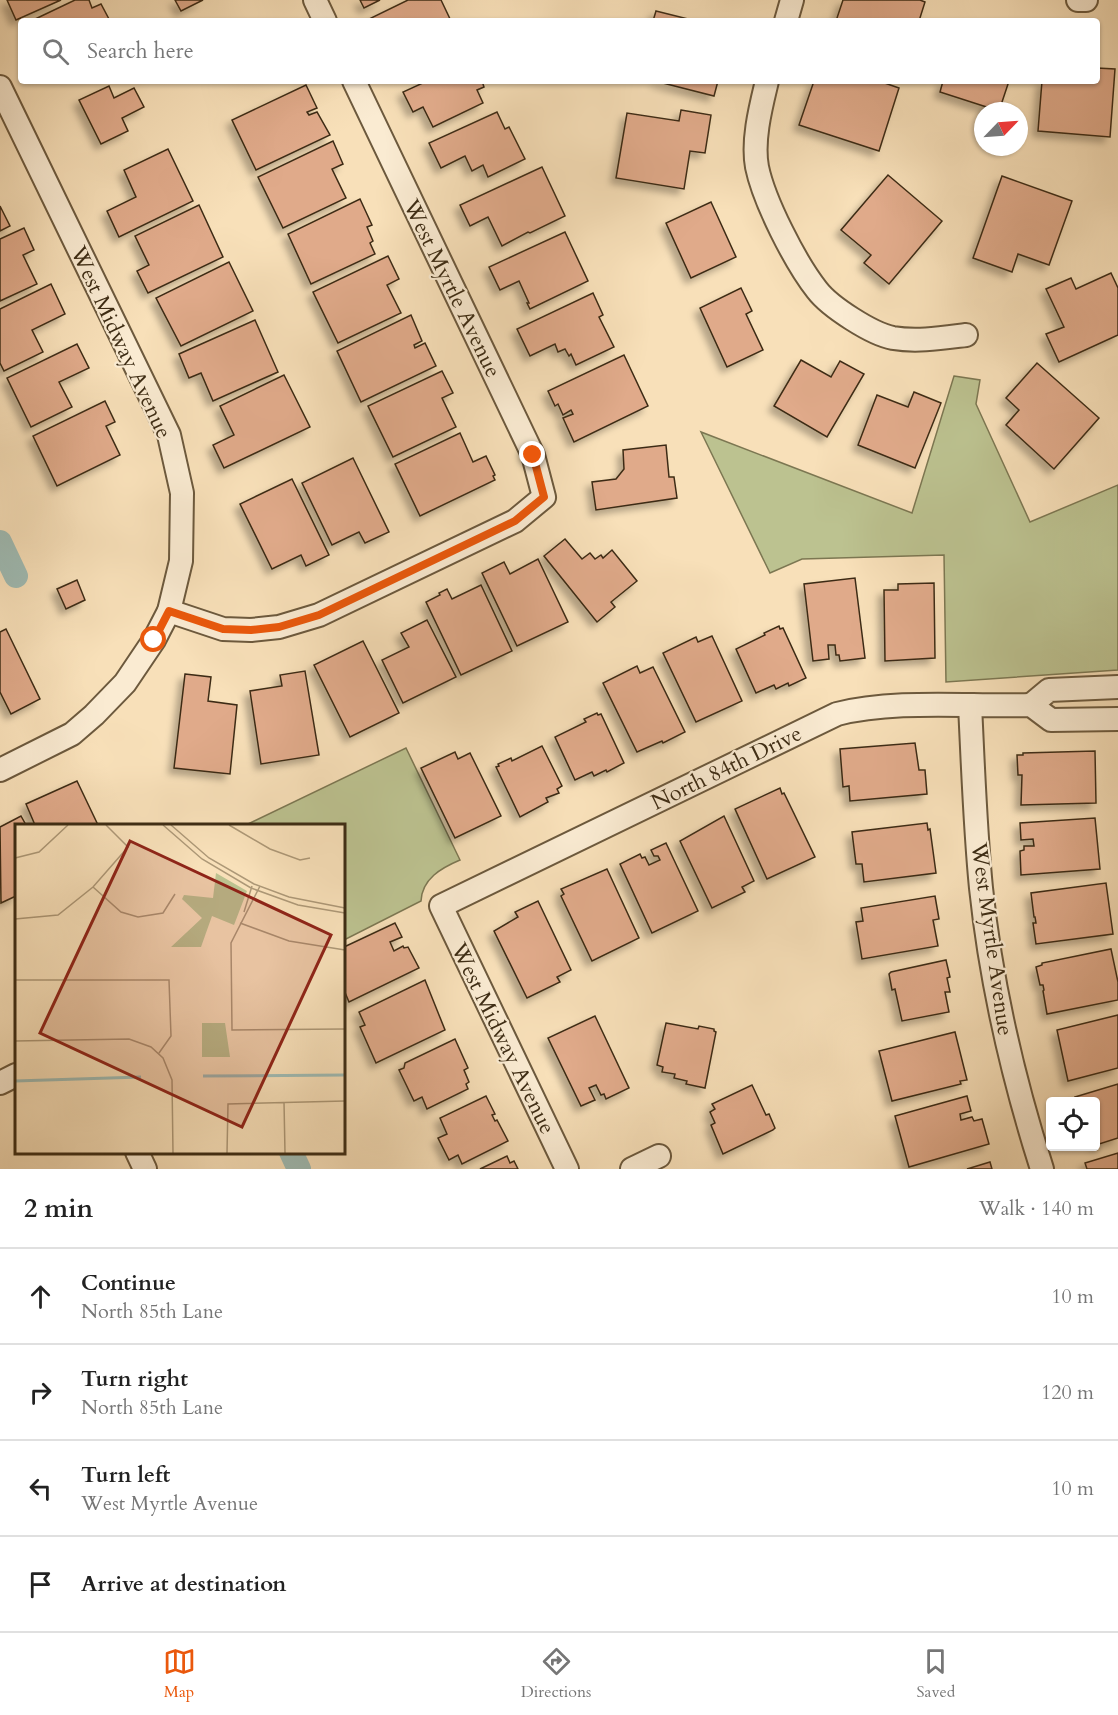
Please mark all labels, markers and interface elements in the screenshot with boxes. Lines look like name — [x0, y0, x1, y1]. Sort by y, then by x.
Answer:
search box — [18, 18, 1100, 84]
icon: search — [39, 35, 72, 68]
text: Search here — [87, 36, 194, 66]
north arrow — [974, 102, 1028, 156]
street label: West Myrtle Avenue — [396, 193, 508, 382]
street label: West Midway Avenue — [63, 240, 179, 444]
route end — [519, 441, 545, 467]
route start — [140, 626, 166, 652]
street label: North 84th Drive — [646, 718, 807, 817]
inset map — [15, 824, 345, 1154]
street label: West Myrtle Avenue — [963, 840, 1020, 1038]
street label: West Midway Avenue — [443, 937, 562, 1139]
map controls — [1046, 1097, 1100, 1151]
button: locate — [1046, 1097, 1100, 1151]
text: 2 min — [24, 1191, 93, 1226]
text: Walk · 140 m — [979, 1195, 1094, 1222]
text: Continue — [81, 1268, 176, 1298]
icon: ahead — [24, 1280, 57, 1313]
text: 10 m — [1051, 1283, 1094, 1310]
text: North 85th Lane — [81, 1298, 223, 1325]
text: Turn right — [81, 1364, 188, 1394]
icon: right — [24, 1376, 57, 1409]
text: 120 m — [1041, 1379, 1094, 1406]
text: North 85th Lane — [81, 1394, 223, 1421]
text: Turn left — [81, 1460, 170, 1490]
icon: left — [24, 1472, 57, 1505]
text: 10 m — [1051, 1475, 1094, 1502]
text: West Myrtle Avenue — [81, 1490, 258, 1517]
icon: arrive — [24, 1568, 57, 1601]
text: Arrive at destination — [81, 1569, 286, 1599]
tab: Map — [163, 1645, 196, 1703]
tab: Directions — [521, 1645, 591, 1703]
tab: Saved — [917, 1645, 955, 1703]

